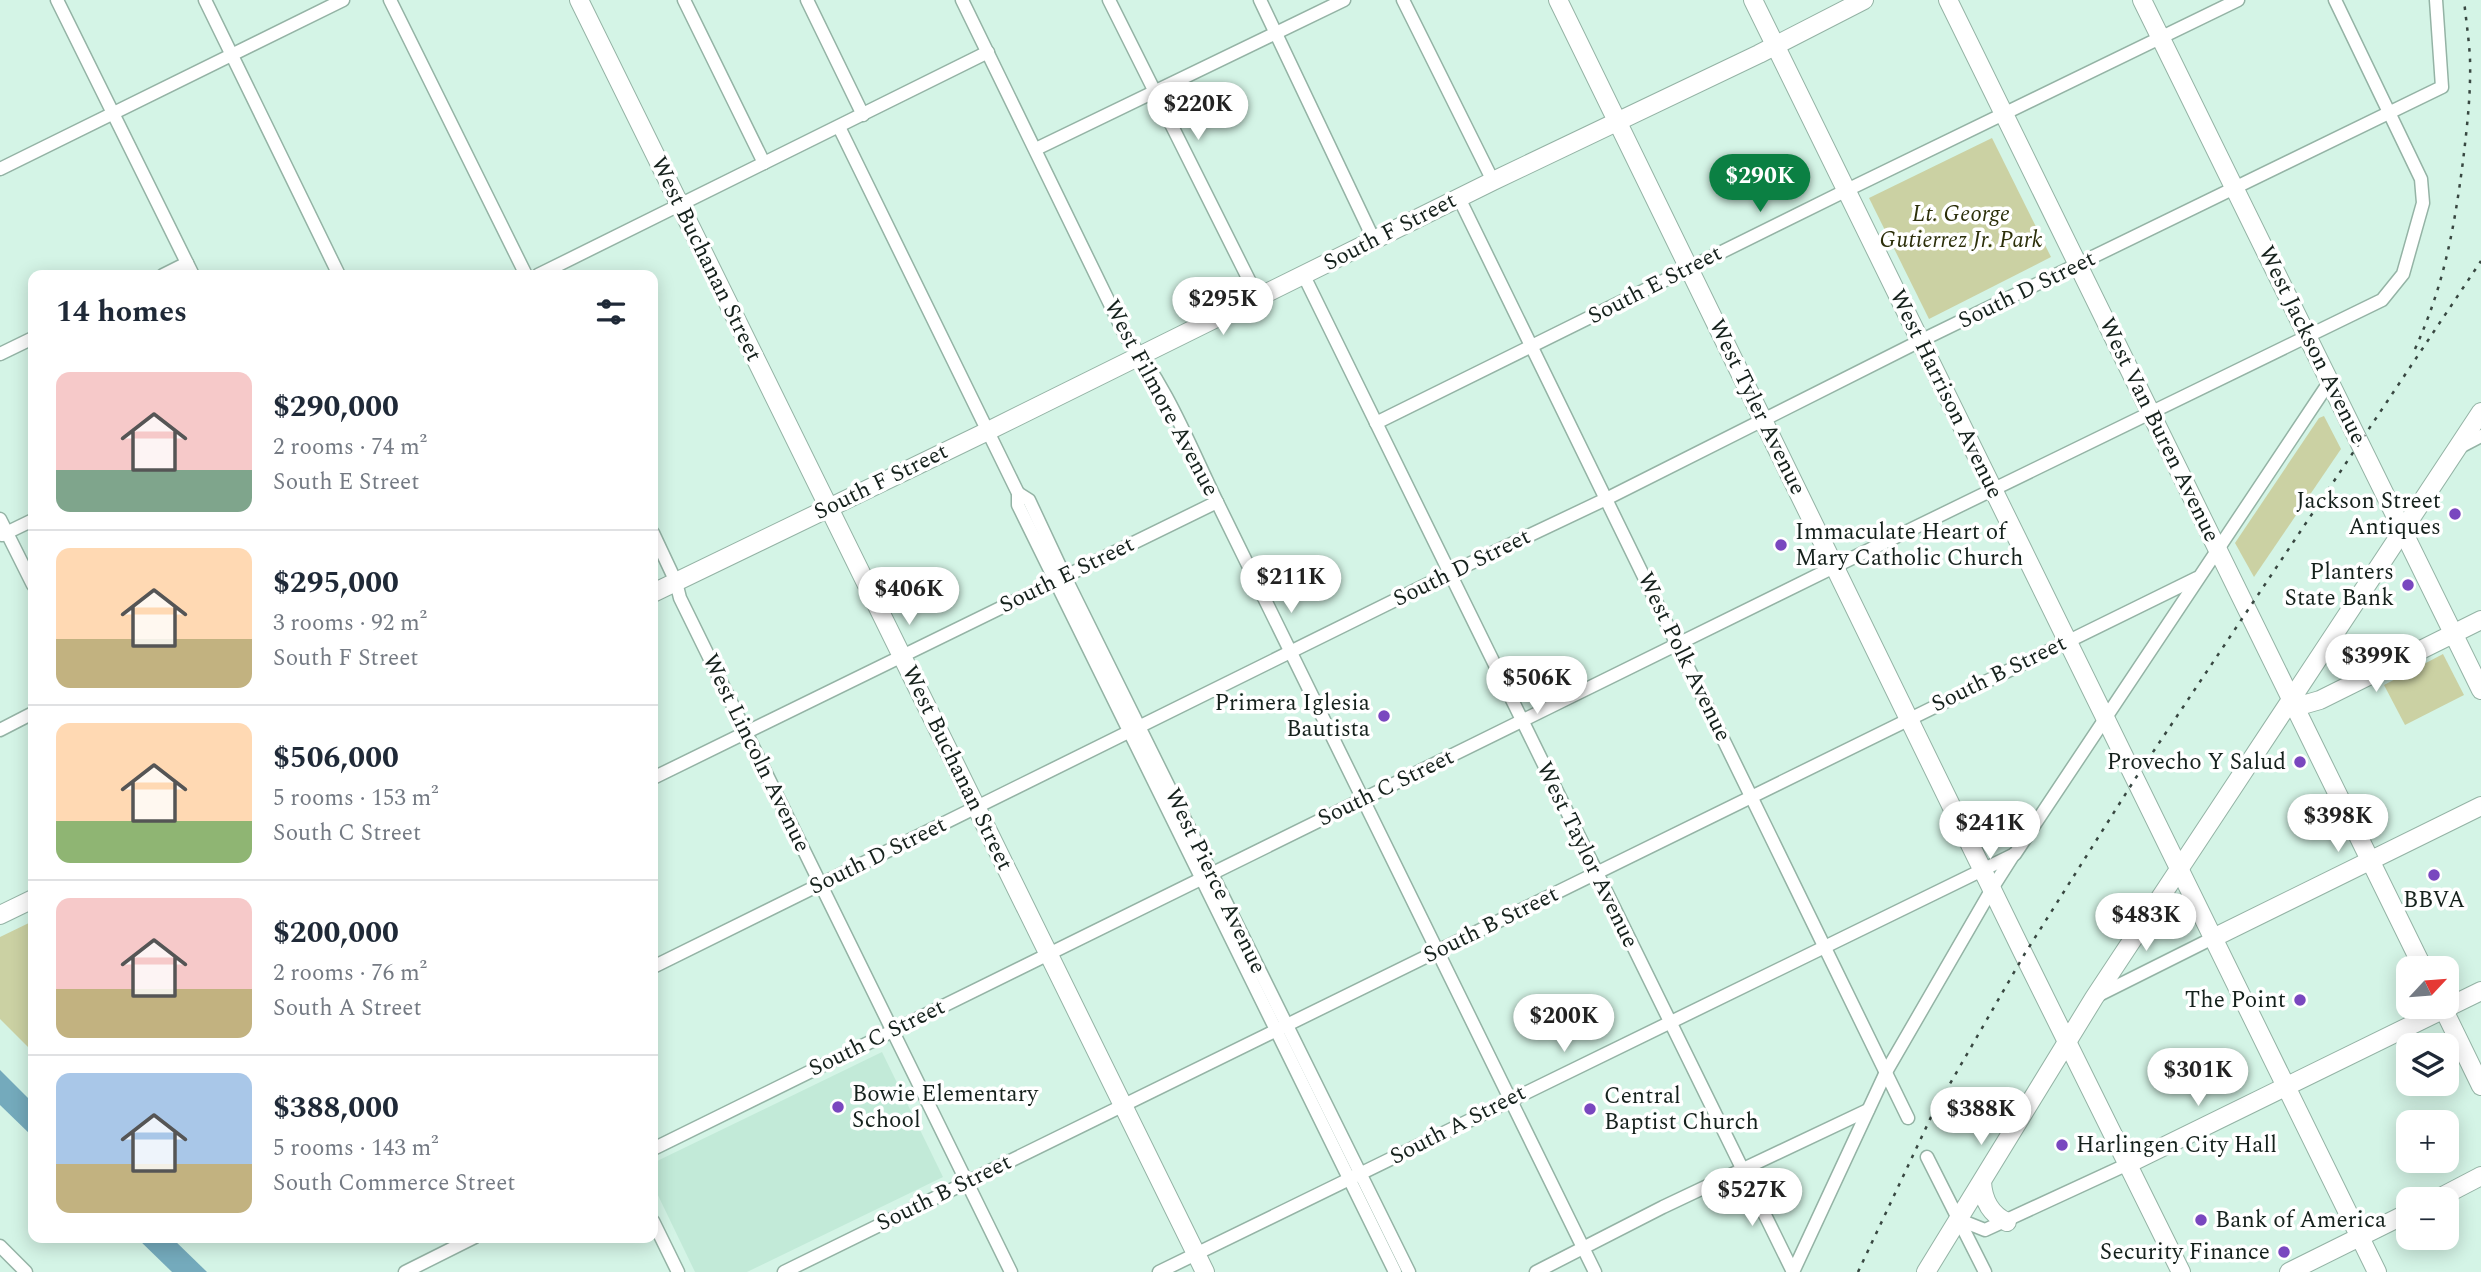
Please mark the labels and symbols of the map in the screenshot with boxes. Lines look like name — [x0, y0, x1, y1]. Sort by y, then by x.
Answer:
pin: $220K — [1149, 82, 1247, 142]
street label: West Buchanan Street — [641, 150, 771, 368]
pin: $290K — [1711, 154, 1809, 214]
street label: South F Street — [1317, 183, 1463, 281]
park label: Lt. George Gutierrez Jr. Park — [1879, 197, 2043, 258]
street label: South E Street — [1582, 236, 1728, 334]
street label: West Jackson Avenue — [2249, 240, 2375, 450]
street label: South D Street — [1952, 242, 2102, 338]
pin: $295K — [1174, 278, 1272, 337]
street label: West Harrison Avenue — [1880, 283, 2012, 505]
street label: West Filmore Avenue — [1094, 293, 1228, 503]
street label: West Van Buren Avenue — [2089, 312, 2229, 548]
street label: West Tyler Avenue — [1699, 313, 1815, 501]
street label: South F Street — [808, 434, 954, 530]
place label: Jackson Street Antiques — [2296, 484, 2441, 545]
marker: Jackson Street Antiques — [2447, 506, 2463, 522]
place label: Immaculate Heart of Mary Catholic Church — [1795, 515, 2023, 576]
street label: South D Street — [1387, 520, 1537, 616]
street label: South E Street — [994, 527, 1140, 623]
marker: Immaculate Heart of Mary Catholic Church — [1773, 537, 1789, 553]
place label: Planters State Bank — [2285, 555, 2394, 616]
pin: $211K — [1242, 556, 1340, 615]
street label: West Polk Avenue — [1628, 566, 1740, 748]
pin: $406K — [860, 568, 958, 627]
marker: Planters State Bank — [2400, 577, 2416, 593]
street label: South B Street — [1925, 626, 2073, 722]
pin: $399K — [2327, 634, 2425, 694]
street label: West Lincoln Avenue — [693, 648, 819, 858]
pin: $506K — [1488, 656, 1586, 716]
street label: West Buchanan Street — [892, 659, 1022, 877]
place label: Primera Iglesia Bautista — [1214, 686, 1370, 747]
marker: Primera Iglesia Bautista — [1376, 708, 1392, 724]
street label: South C Street — [1312, 740, 1460, 836]
place label: Provecho Y Salud — [2107, 745, 2286, 780]
marker: Provecho Y Salud — [2292, 754, 2308, 770]
street label: West Taylor Avenue — [1527, 756, 1647, 954]
street label: West Pierce Avenue — [1155, 782, 1275, 980]
pin: $398K — [2289, 794, 2387, 854]
pin: $241K — [1941, 802, 2039, 861]
street label: South D Street — [803, 808, 953, 904]
marker: BBVA — [2426, 867, 2442, 883]
street label: South B Street — [1417, 877, 1565, 973]
place label: BBVA — [2403, 883, 2465, 918]
pin: $483K — [2097, 894, 2195, 953]
north arrow — [2396, 956, 2459, 1018]
place label: The Point — [2185, 983, 2286, 1018]
street label: South C Street — [803, 990, 951, 1086]
marker: The Point — [2292, 992, 2308, 1008]
pin: $200K — [1515, 995, 1613, 1054]
pin: $301K — [2149, 1048, 2247, 1108]
street label: South A Street — [1384, 1076, 1532, 1174]
place label: Bowie Elementary School — [852, 1077, 1039, 1138]
place label: Central Baptist Church — [1604, 1079, 1759, 1140]
pin: $388K — [1932, 1088, 2030, 1147]
marker: Bowie Elementary School — [830, 1099, 846, 1115]
marker: Central Baptist Church — [1582, 1101, 1598, 1117]
place label: Harlingen City Hall — [2076, 1128, 2277, 1163]
marker: Harlingen City Hall — [2054, 1137, 2070, 1153]
street label: South B Street — [870, 1145, 1018, 1241]
pin: $527K — [1703, 1168, 1801, 1228]
place label: Bank of America — [2215, 1203, 2386, 1238]
marker: Bank of America — [2193, 1212, 2209, 1228]
place label: Security Finance — [2100, 1235, 2270, 1270]
marker: Security Finance — [2276, 1244, 2292, 1260]

